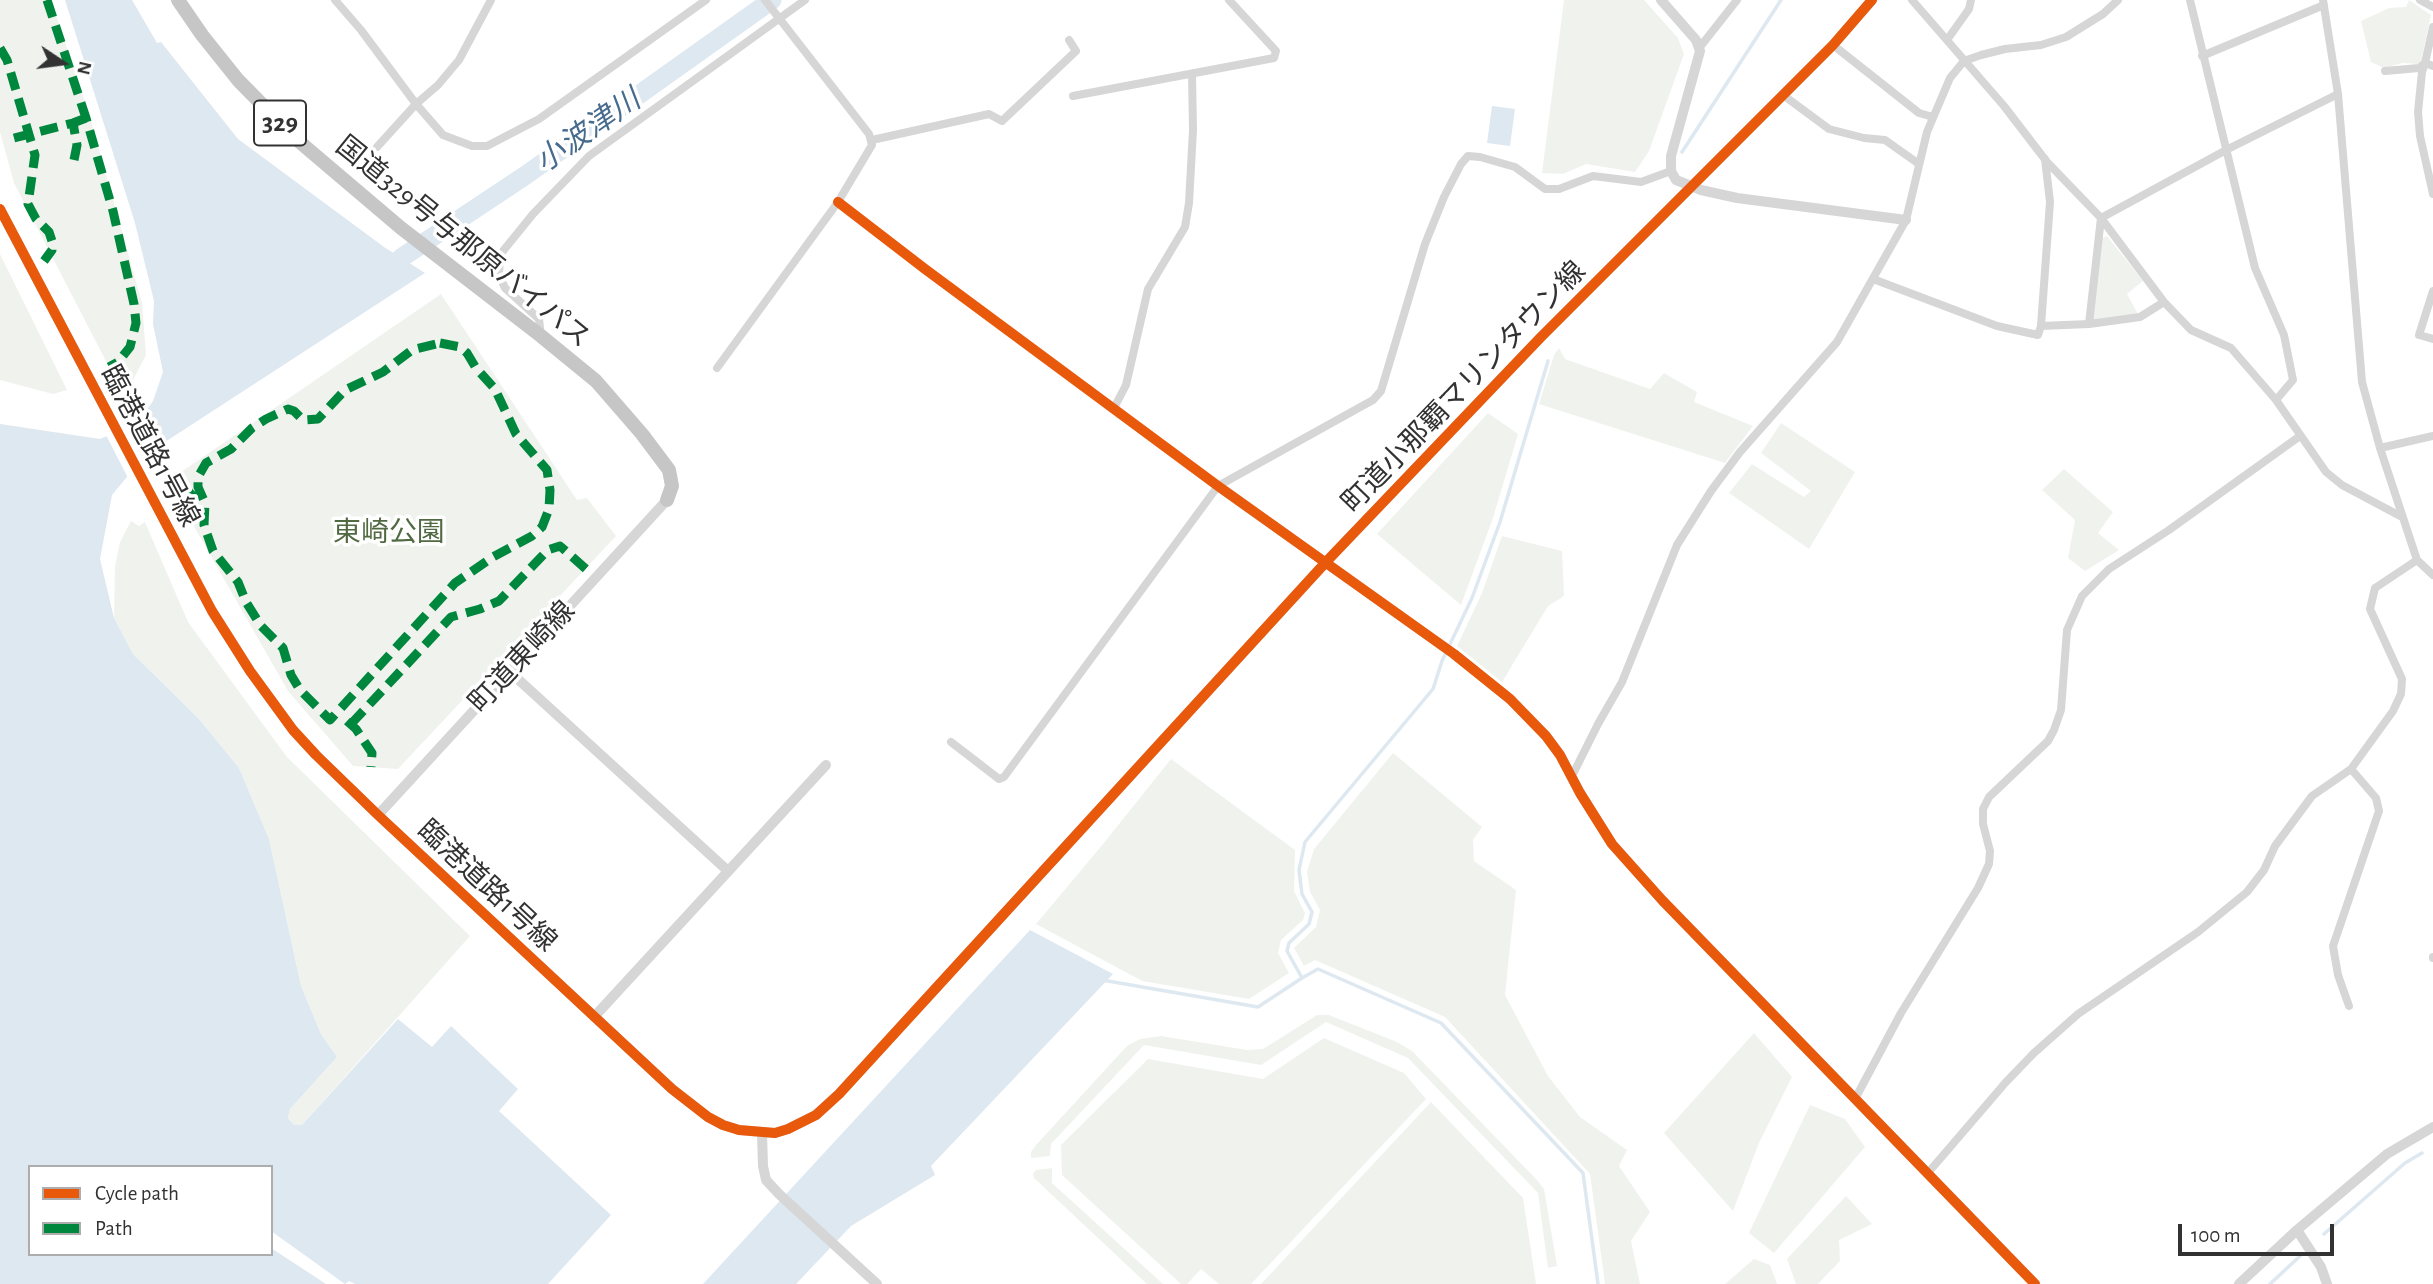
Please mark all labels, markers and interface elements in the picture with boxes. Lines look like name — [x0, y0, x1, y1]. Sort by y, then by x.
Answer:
north arrow — [28, 28, 98, 98]
text: N — [73, 59, 95, 76]
water label: 小波津川 — [529, 82, 647, 180]
road number: 329 — [254, 100, 306, 146]
street label: 国道329号与那原バイパス — [329, 129, 597, 355]
street label: 町道小那覇マリンタウン線 — [1335, 254, 1593, 520]
street label: 臨港道路1号線 — [93, 360, 207, 532]
park label: 東崎公園 — [333, 516, 445, 550]
street label: 町道東崎線 — [462, 594, 582, 720]
street label: 臨港道路1号線 — [411, 813, 563, 959]
legend — [28, 1165, 273, 1256]
text: Cycle path — [95, 1183, 179, 1204]
scale bar — [2181, 1210, 2337, 1254]
text: Path — [95, 1218, 133, 1239]
text: 100 m — [2191, 1225, 2241, 1246]

